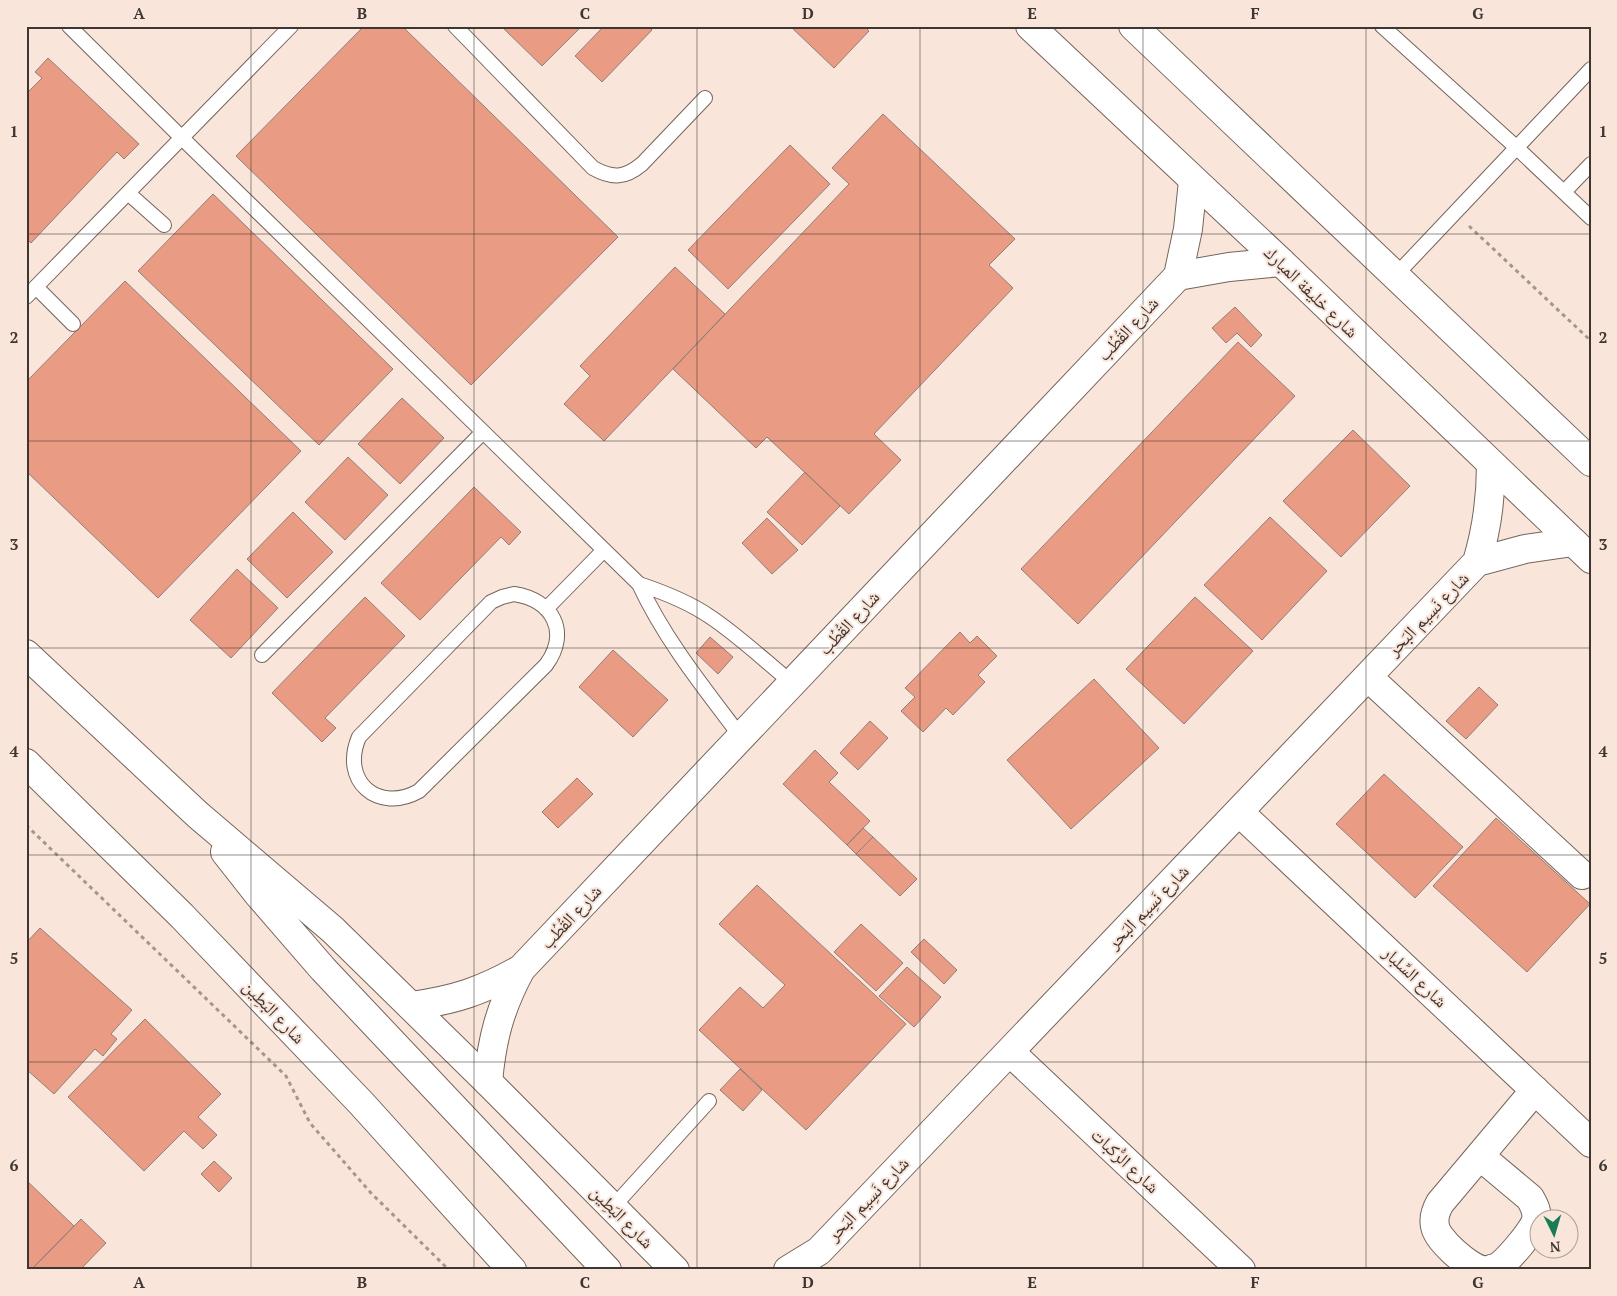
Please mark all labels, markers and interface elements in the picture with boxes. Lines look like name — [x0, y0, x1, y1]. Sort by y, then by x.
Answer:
text: A — [133, 2, 145, 24]
text: B — [357, 2, 367, 24]
text: C — [580, 2, 590, 24]
text: D — [802, 2, 814, 24]
text: E — [1027, 2, 1037, 24]
text: F — [1250, 2, 1260, 24]
text: G — [1472, 2, 1484, 24]
text: 1 — [9, 120, 19, 142]
text: 1 — [1598, 120, 1608, 142]
street label: شارع خليفة المبارك — [1259, 240, 1364, 343]
street label: شارع القُطُب — [1091, 291, 1163, 366]
text: 2 — [9, 326, 19, 348]
text: 2 — [1598, 326, 1608, 348]
text: 3 — [9, 533, 19, 555]
text: 3 — [1598, 533, 1608, 555]
street label: شارع نَسِيم البَحر — [1380, 566, 1474, 662]
street label: شارع القُطُب — [812, 585, 884, 660]
text: 4 — [9, 740, 19, 762]
text: 4 — [1598, 740, 1608, 762]
street label: شارع نَسِيم البَحر — [1100, 859, 1194, 955]
street label: شارع القُطُب — [534, 879, 606, 954]
street label: شارع السِّلبار — [1378, 940, 1453, 1012]
text: 5 — [9, 947, 19, 969]
text: 5 — [1598, 947, 1608, 969]
street label: شارع البَطِين — [238, 974, 311, 1049]
street label: شارع الرُّكبات — [1086, 1122, 1165, 1198]
street label: شارع نَسِيم البَحر — [820, 1151, 914, 1247]
text: 6 — [9, 1154, 19, 1176]
text: 6 — [1598, 1154, 1608, 1176]
street label: شارع البَطِين — [586, 1179, 660, 1253]
north arrow — [1530, 1208, 1580, 1258]
text: N — [1549, 1238, 1561, 1257]
text: A — [133, 1271, 145, 1293]
text: B — [357, 1271, 367, 1293]
text: C — [580, 1271, 590, 1293]
text: D — [802, 1271, 814, 1293]
text: E — [1027, 1271, 1037, 1293]
text: F — [1250, 1271, 1260, 1293]
text: G — [1472, 1271, 1484, 1293]

